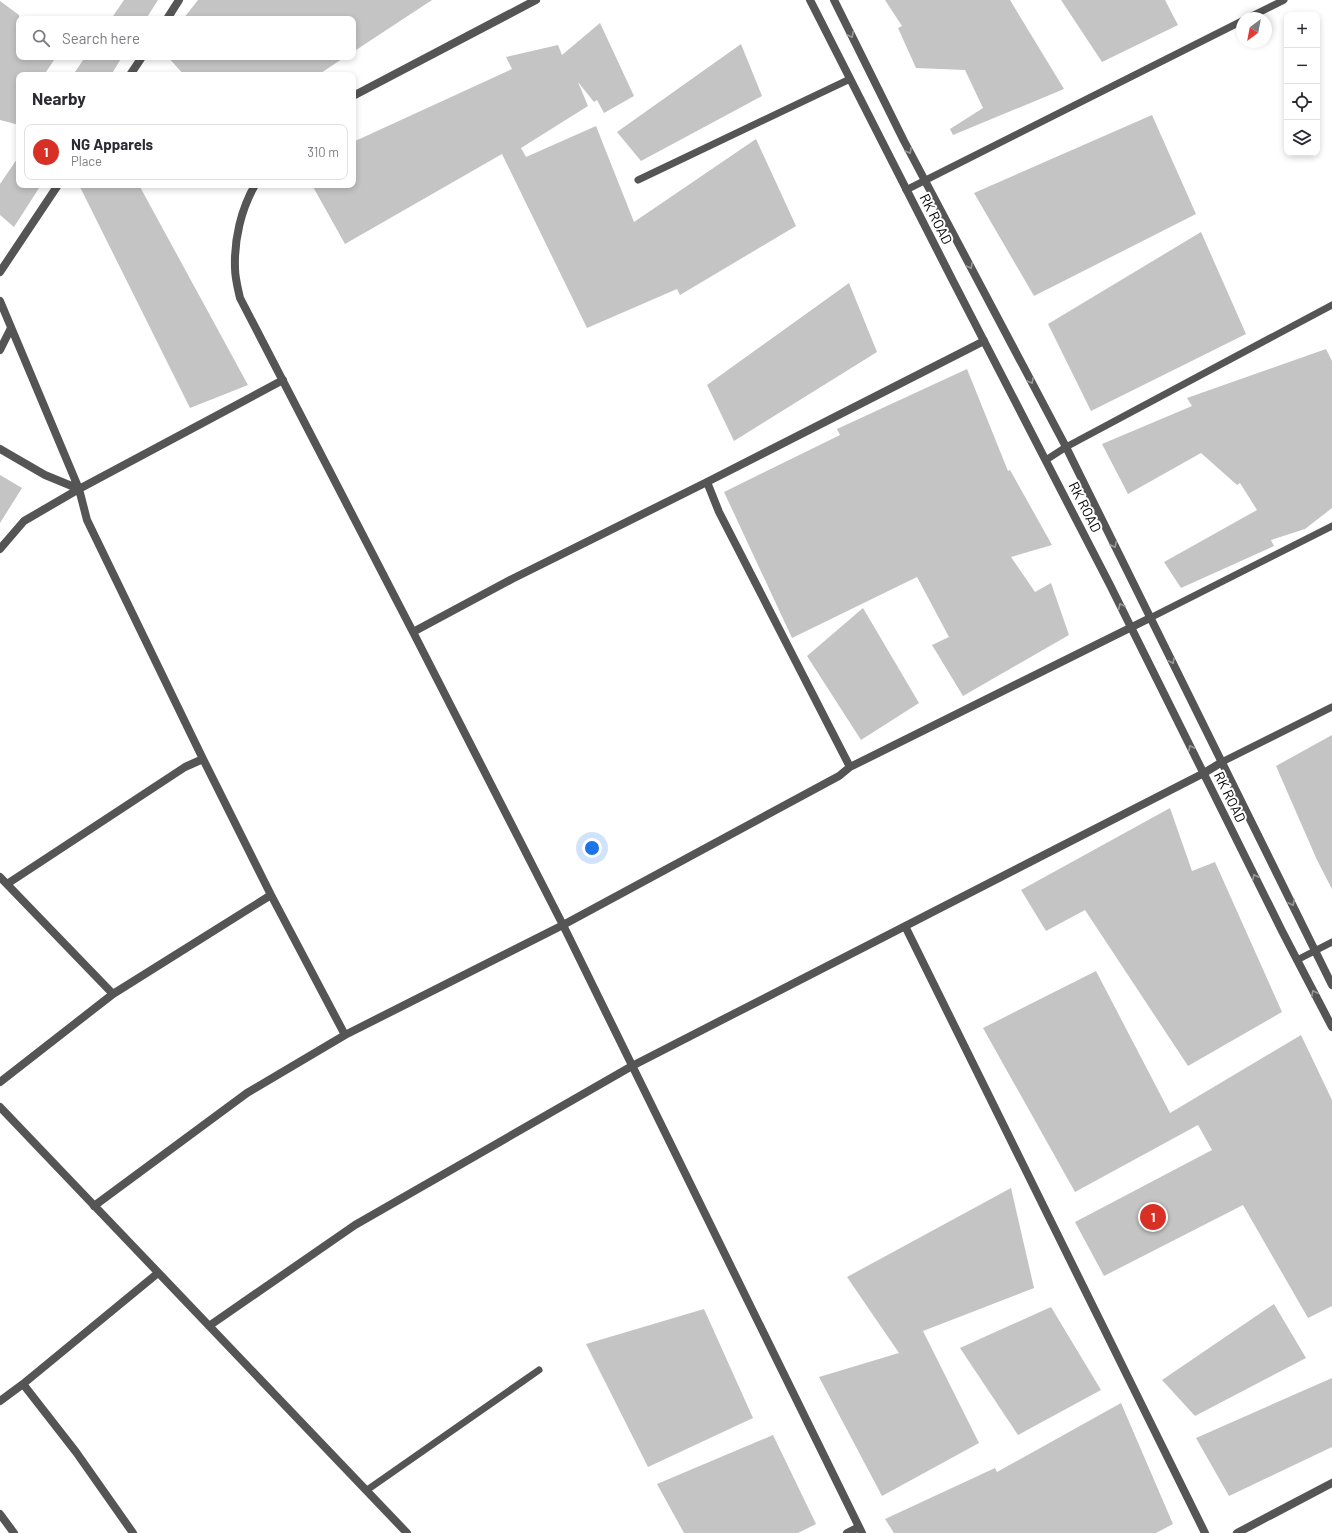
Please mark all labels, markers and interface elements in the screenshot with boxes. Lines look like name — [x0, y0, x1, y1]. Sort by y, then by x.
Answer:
north arrow — [1236, 12, 1272, 48]
map controls — [1284, 12, 1320, 156]
button: + — [1284, 12, 1320, 48]
search box — [16, 16, 356, 60]
icon: search — [30, 27, 52, 49]
text: Search here — [62, 29, 140, 47]
one-way arrow — [846, 31, 854, 38]
button: − — [1284, 48, 1320, 84]
button: locate — [1284, 84, 1320, 120]
text: Nearby — [32, 88, 86, 108]
button: layers — [1284, 120, 1320, 156]
text: NG Apparels — [71, 135, 153, 153]
text: 1 — [44, 144, 48, 160]
text: 310 m — [307, 144, 339, 160]
one-way arrow — [905, 147, 912, 154]
text: Place — [71, 153, 102, 169]
street label: RK ROAD — [917, 191, 956, 247]
one-way arrow — [965, 262, 973, 269]
one-way arrow — [1026, 377, 1033, 384]
street label: RK ROAD — [1066, 479, 1105, 535]
one-way arrow — [1109, 541, 1117, 548]
one-way arrow — [1118, 603, 1126, 611]
one-way arrow — [1167, 657, 1175, 665]
one-way arrow — [1188, 745, 1196, 752]
street label: RK ROAD — [1211, 769, 1250, 825]
your location — [582, 838, 602, 858]
one-way arrow — [1252, 874, 1260, 881]
one-way arrow — [1287, 899, 1294, 907]
one-way arrow — [1311, 990, 1319, 997]
pin: 1 — [1140, 1202, 1166, 1232]

